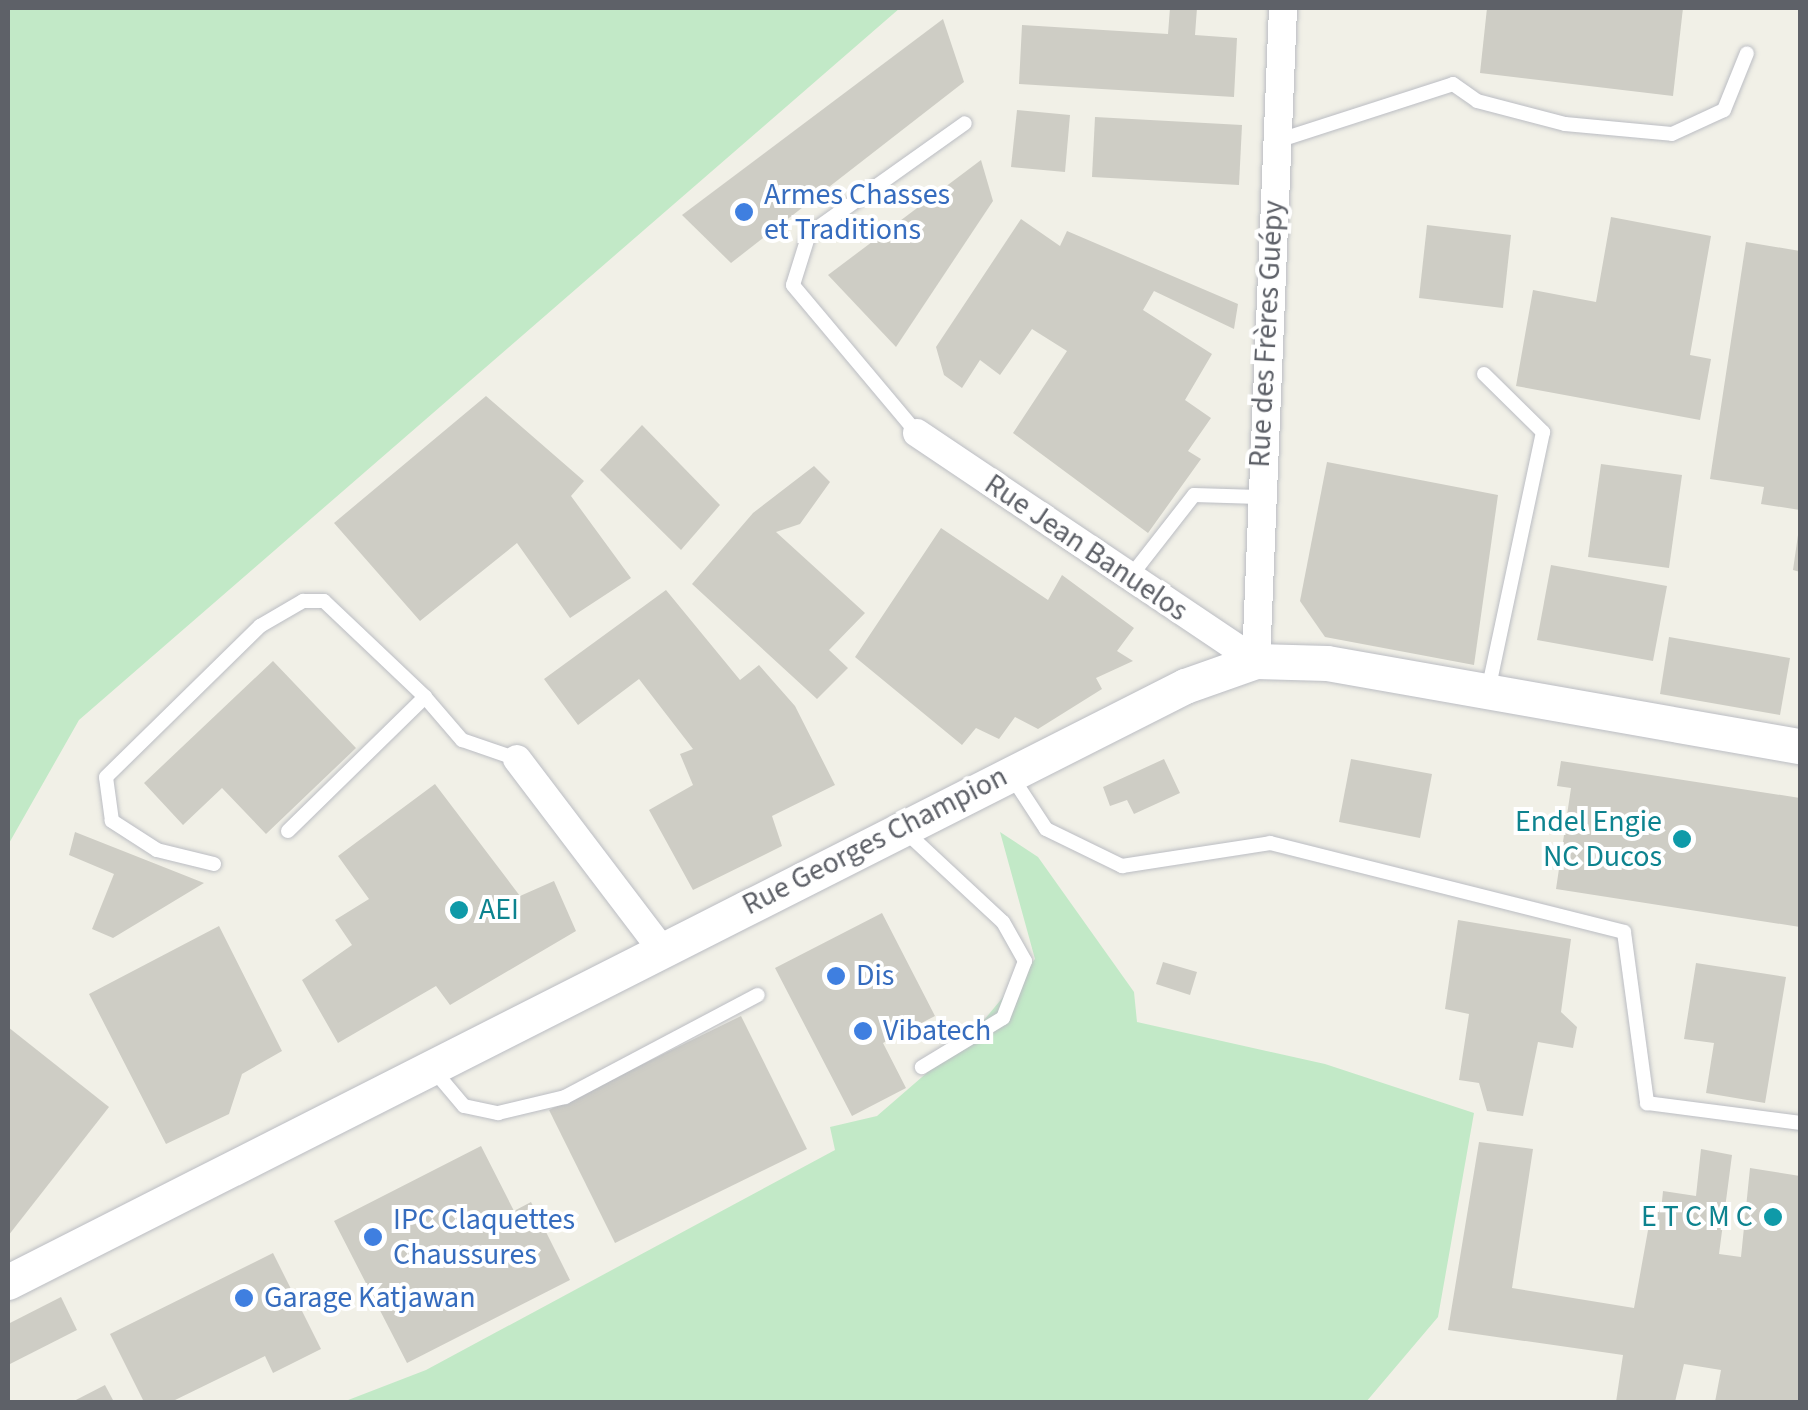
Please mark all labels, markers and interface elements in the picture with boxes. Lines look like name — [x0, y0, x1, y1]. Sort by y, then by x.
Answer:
place label: Armes Chasses et Traditions — [764, 177, 950, 248]
street label: Rue des Frères Guépy — [1242, 200, 1292, 468]
marker: Armes Chasses et Traditions — [733, 201, 755, 223]
street label: Rue Jean Banuelos — [978, 467, 1194, 629]
street label: Rue Georges Champion — [737, 759, 1013, 923]
place label: Endel Engie NC Ducos — [1515, 804, 1662, 874]
marker: Endel Engie NC Ducos — [1671, 828, 1693, 850]
place label: AEI — [479, 892, 519, 928]
marker: AEI — [448, 899, 470, 921]
place label: Dis — [856, 958, 894, 994]
marker: Dis — [825, 965, 847, 987]
place label: Vibatech — [883, 1013, 991, 1049]
marker: Vibatech — [852, 1020, 874, 1042]
place label: E T C M C — [1641, 1199, 1753, 1235]
place label: IPC Claquettes Chaussures — [393, 1202, 575, 1272]
marker: E T C M C — [1762, 1206, 1784, 1228]
marker: IPC Claquettes Chaussures — [362, 1226, 384, 1248]
place label: Garage Katjawan — [264, 1280, 476, 1316]
marker: Garage Katjawan — [233, 1287, 255, 1309]

